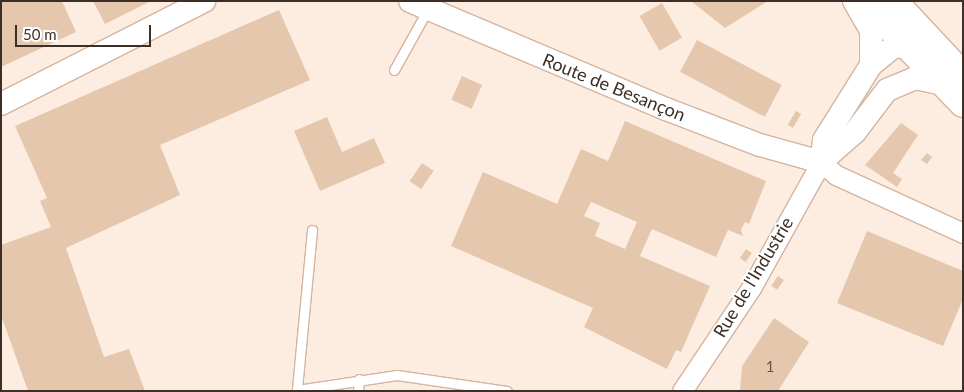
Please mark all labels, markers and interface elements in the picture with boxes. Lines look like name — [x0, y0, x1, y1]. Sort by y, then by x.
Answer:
scale bar — [18, 15, 154, 47]
text: 50 m — [23, 25, 57, 43]
street label: Route de Besançon — [539, 48, 689, 126]
street label: Rue de l'Industrie — [709, 213, 797, 341]
house number: 1 — [766, 358, 774, 376]

